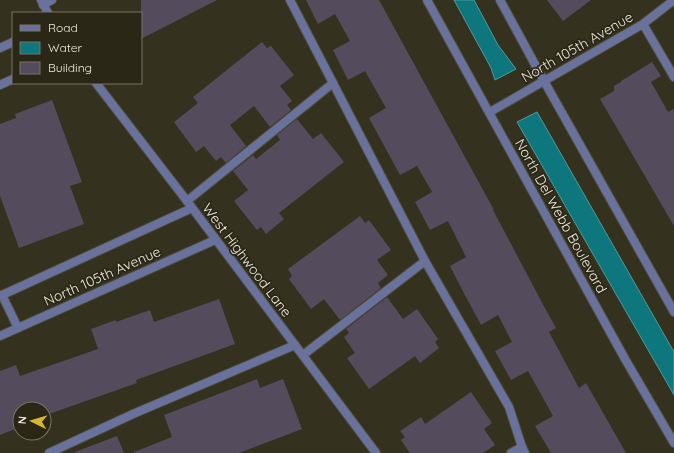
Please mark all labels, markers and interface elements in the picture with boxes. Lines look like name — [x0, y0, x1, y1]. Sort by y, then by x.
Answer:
street label: North 105th Avenue — [518, 8, 636, 86]
legend — [12, 12, 142, 84]
text: Road — [48, 20, 78, 35]
text: Water — [48, 40, 83, 55]
text: Building — [48, 60, 92, 75]
street label: North Del Webb Boulevard — [511, 136, 611, 296]
street label: West Highwood Lane — [198, 200, 296, 321]
street label: North 105th Avenue — [41, 242, 163, 310]
north arrow — [12, 401, 52, 441]
text: N — [15, 415, 29, 425]

